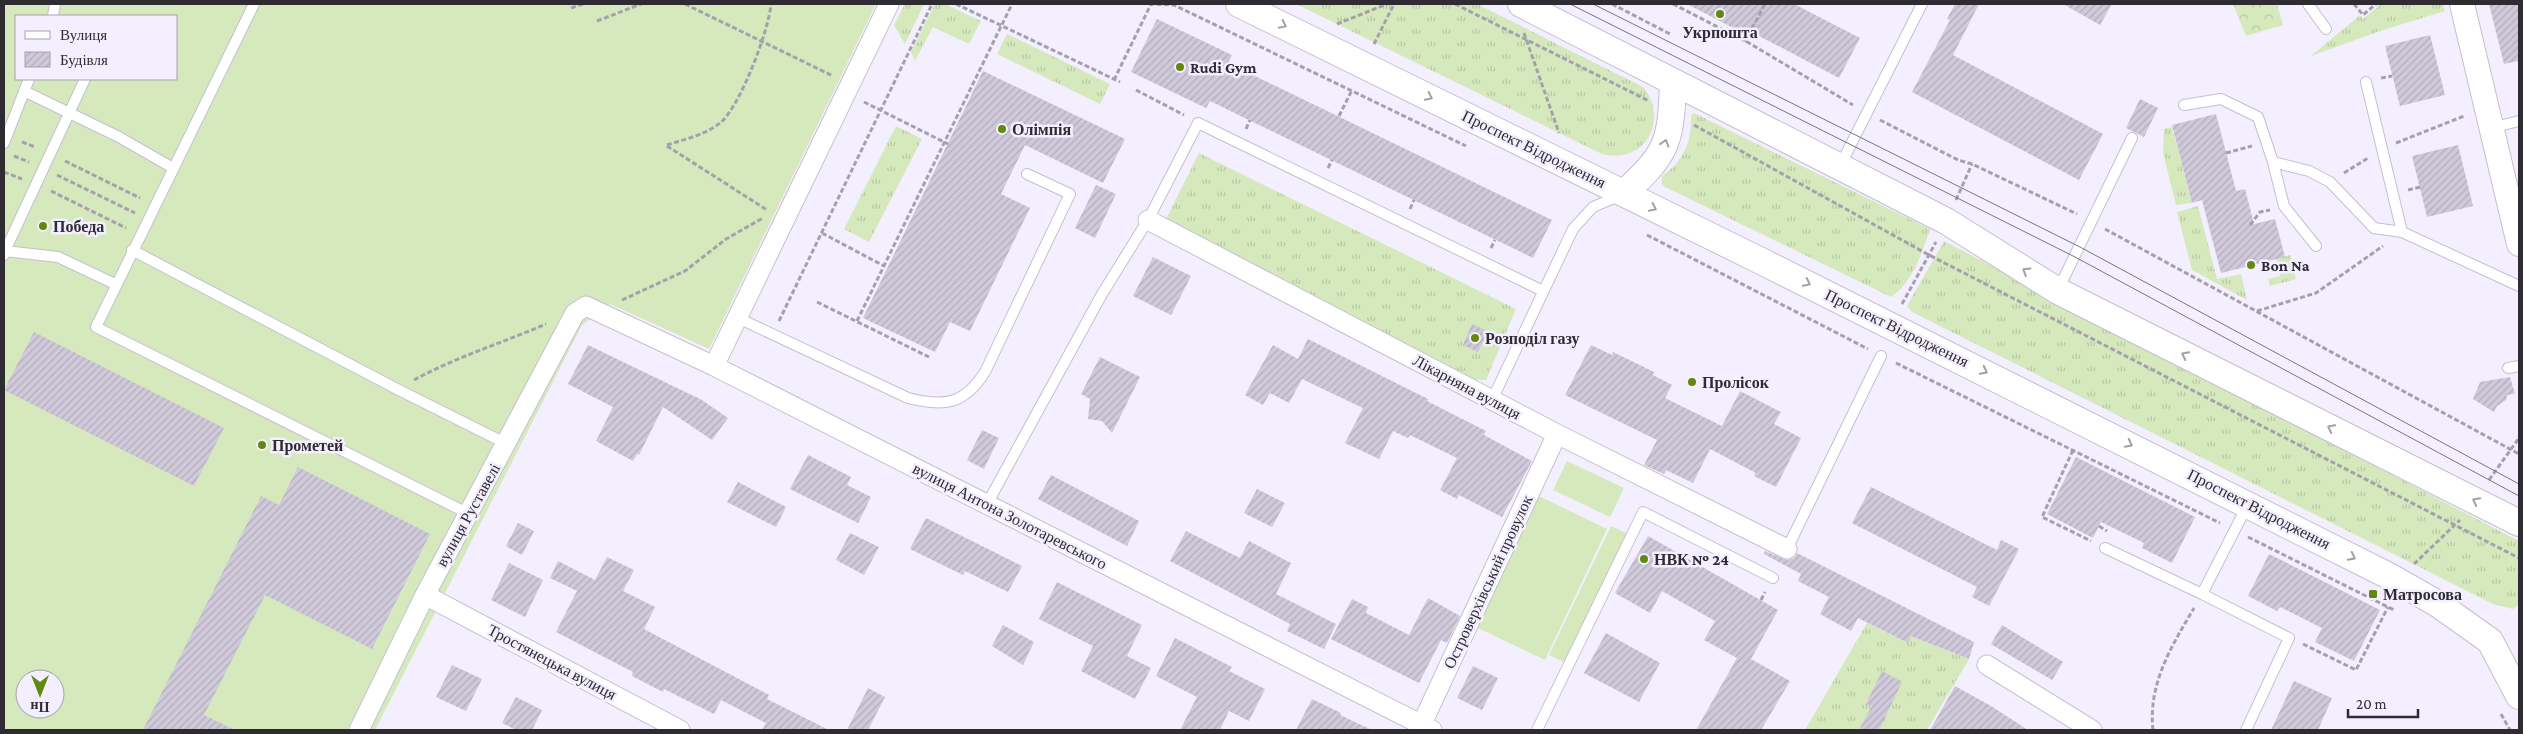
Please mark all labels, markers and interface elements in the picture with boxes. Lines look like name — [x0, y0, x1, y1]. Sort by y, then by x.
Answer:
marker: Укрпошта — [1714, 8, 1726, 20]
legend — [15, 15, 178, 80]
one-way arrow — [1278, 19, 1287, 29]
place label: Укрпошта — [1682, 24, 1758, 42]
text: Вулиця — [60, 27, 107, 43]
text: Будівля — [60, 52, 108, 68]
place label: Rudi Gym — [1190, 59, 1257, 76]
marker: Rudi Gym — [1174, 61, 1186, 73]
one-way arrow — [1424, 91, 1433, 101]
street label: Проспект Відродження — [1459, 107, 1609, 192]
place label: Олімпія — [1012, 121, 1071, 138]
marker: Олімпія — [996, 123, 1008, 135]
one-way arrow — [1659, 140, 1669, 148]
one-way arrow — [1648, 201, 1657, 212]
place label: Победа — [53, 218, 104, 235]
marker: Победа — [37, 220, 49, 232]
place label: Bon Na — [2261, 257, 2310, 274]
marker: Bon Na — [2245, 259, 2257, 271]
one-way arrow — [2023, 268, 2032, 278]
one-way arrow — [1802, 277, 1811, 287]
street label: Проспект Відродження — [1822, 286, 1972, 371]
place label: Розподіл газу — [1485, 330, 1580, 348]
marker: Розподіл газу — [1469, 332, 1481, 344]
street label: Лікарняна вулиця — [1410, 351, 1524, 424]
one-way arrow — [2182, 351, 2191, 361]
one-way arrow — [1979, 365, 1988, 375]
place label: Пролісок — [1702, 374, 1770, 392]
marker: Пролісок — [1686, 376, 1698, 388]
one-way arrow — [2327, 424, 2336, 434]
place label: Прометей — [272, 437, 343, 455]
one-way arrow — [2124, 438, 2133, 448]
marker: Прометей — [256, 439, 268, 451]
street label: вулиця Руставелі — [433, 460, 504, 570]
street label: вулиця Антона Золотаревського — [910, 460, 1110, 573]
street label: Проспект Відродження — [2184, 466, 2334, 554]
street label: Островерхівський провулок — [1440, 492, 1537, 672]
one-way arrow — [2472, 497, 2481, 507]
place label: НВК № 24 — [1654, 551, 1729, 568]
one-way arrow — [2347, 551, 2356, 561]
marker: НВК № 24 — [1638, 553, 1650, 565]
place label: Матросова — [2383, 586, 2462, 604]
marker: Матросова — [2367, 588, 2379, 600]
street label: Тростянецька вулиця — [485, 621, 620, 704]
north arrow — [15, 669, 65, 719]
scale bar — [2348, 686, 2418, 718]
text: 20 m — [2356, 696, 2387, 712]
text: Пн — [31, 699, 49, 715]

